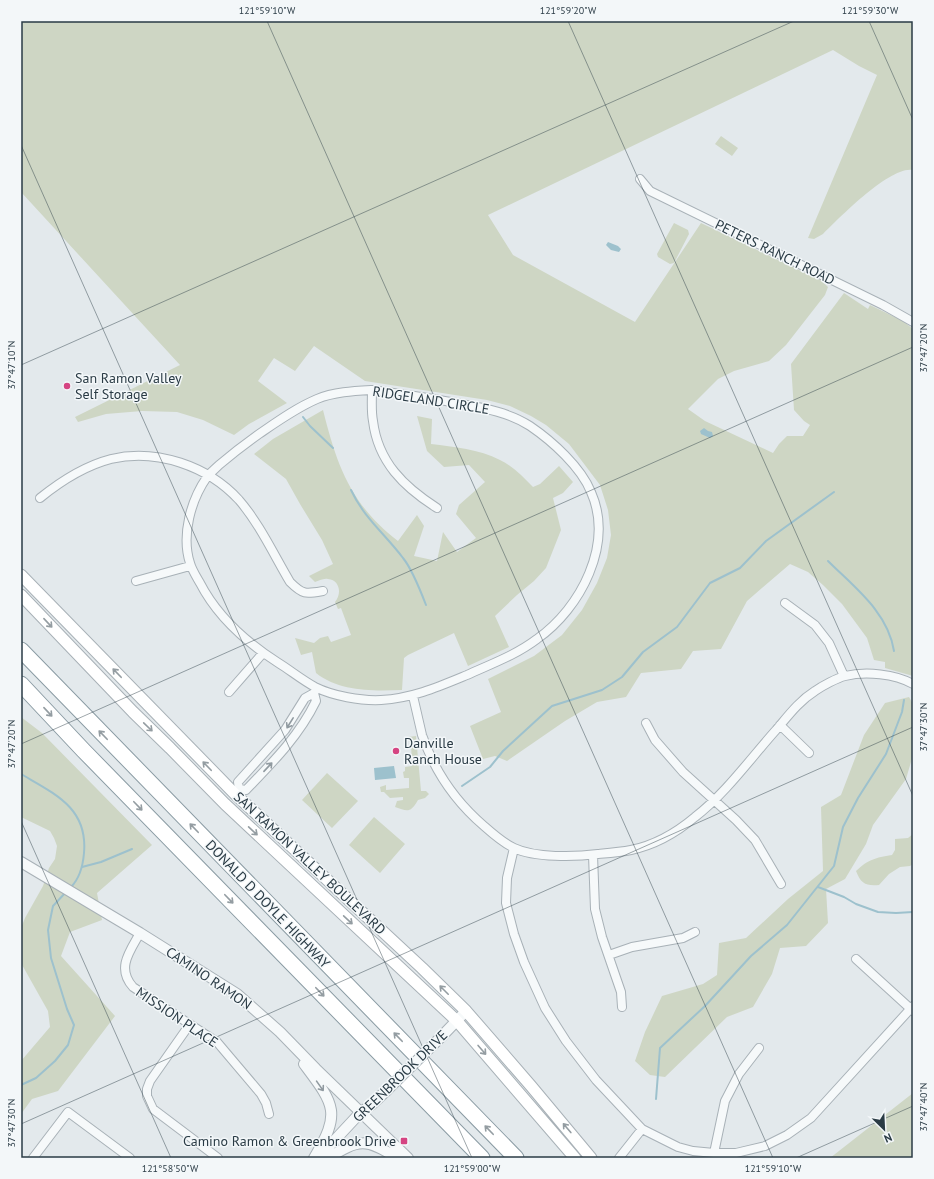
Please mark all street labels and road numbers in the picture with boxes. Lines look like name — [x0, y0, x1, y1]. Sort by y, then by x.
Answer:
street label: PETERS RANCH ROAD — [712, 215, 838, 289]
street label: RIDGELAND CIRCLE — [371, 382, 491, 418]
street label: SAN RAMON VALLEY BOULEVARD — [230, 788, 390, 938]
street label: DONALD D DOYLE HIGHWAY — [202, 836, 334, 972]
street label: CAMINO RAMON — [163, 943, 255, 1013]
street label: MISSION PLACE — [132, 983, 222, 1051]
street label: GREENBROOK DRIVE — [349, 1026, 451, 1126]

